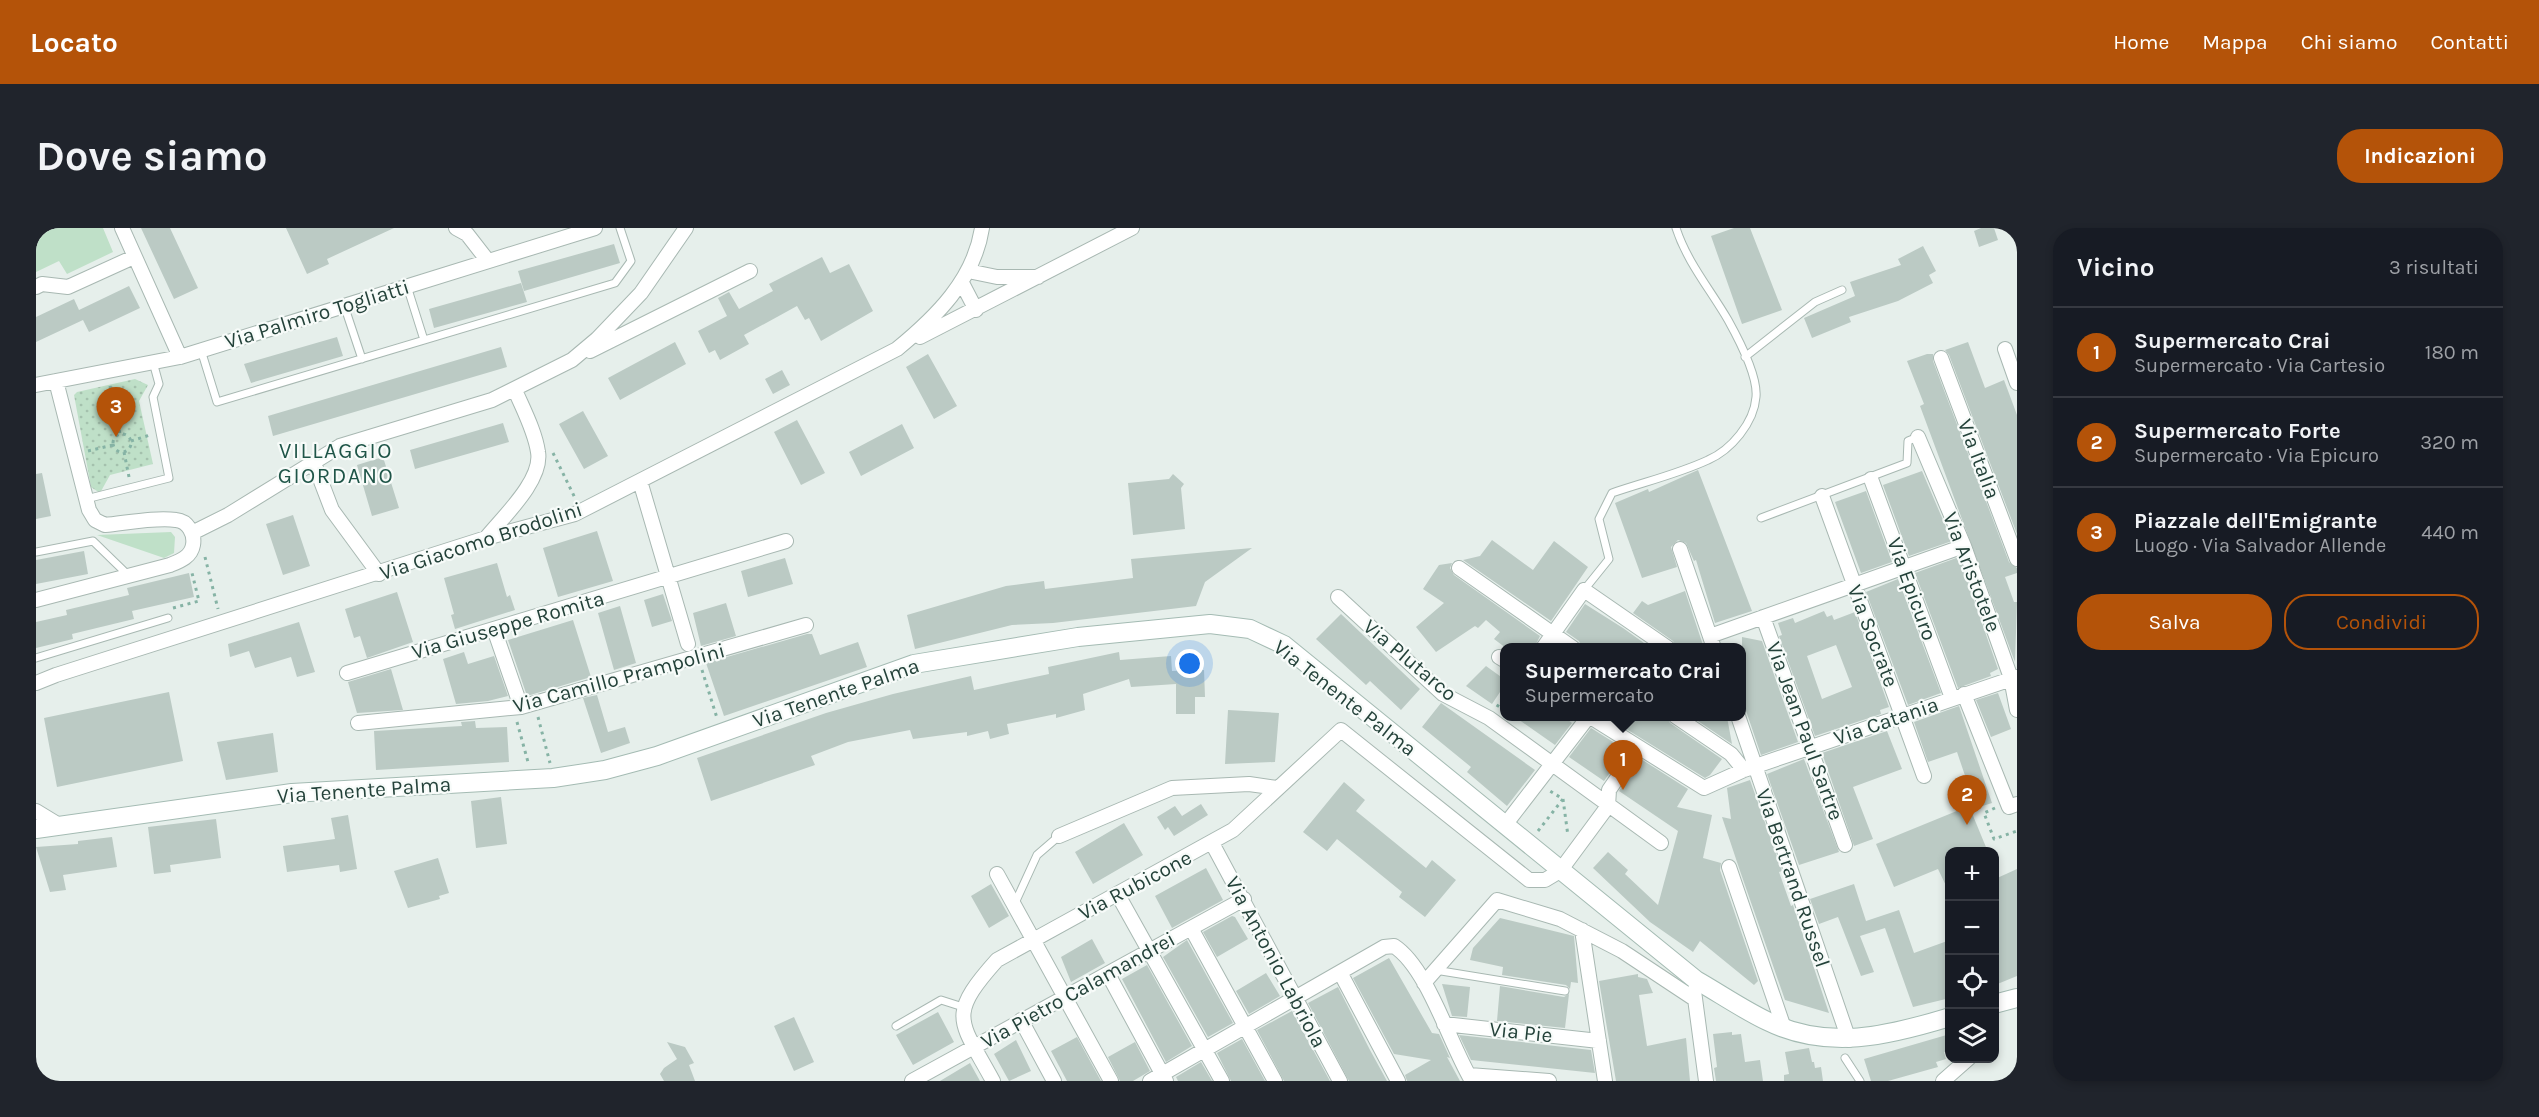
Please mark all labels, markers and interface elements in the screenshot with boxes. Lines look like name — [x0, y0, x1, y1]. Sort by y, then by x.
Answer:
text: Locato — [30, 26, 118, 59]
text: Home — [2113, 30, 2169, 54]
text: Mappa — [2202, 30, 2268, 54]
text: Chi siamo — [2301, 30, 2397, 54]
text: Contatti — [2430, 30, 2509, 54]
button: Indicazioni — [2337, 129, 2503, 183]
text: Dove siamo — [36, 131, 267, 181]
text: Vicino — [2077, 252, 2154, 283]
text: 3 risultati — [2389, 256, 2479, 279]
street label: Via Palmiro Togliatti — [222, 275, 412, 353]
text: Supermercato Crai — [2134, 328, 2331, 354]
text: 1 — [2093, 341, 2100, 364]
text: 180 m — [2425, 341, 2479, 364]
text: Supermercato · Via Cartesio — [2134, 354, 2385, 377]
pin: 3 — [96, 388, 136, 437]
street label: Via Italia — [1953, 416, 2005, 502]
text: Supermercato Forte — [2134, 418, 2341, 444]
text: 2 — [2090, 431, 2103, 454]
text: 320 m — [2420, 431, 2479, 454]
district label: VILLAGGIO GIORDANO — [278, 438, 394, 489]
text: Supermercato · Via Epicuro — [2134, 444, 2379, 467]
street label: Via Giacomo Brodolini — [377, 497, 585, 585]
text: Piazzale dell'Emigrante — [2134, 508, 2377, 534]
street label: Via Aristotele — [1938, 509, 2006, 635]
text: 3 — [2090, 521, 2103, 544]
text: 440 m — [2421, 521, 2479, 544]
street label: Via Epicuro — [1882, 534, 1942, 644]
text: Luogo · Via Salvador Allende — [2134, 534, 2386, 557]
street label: Via Socrate — [1843, 582, 1903, 690]
street label: Via Giuseppe Romita — [409, 586, 607, 664]
button: Salva — [2077, 594, 2272, 650]
button: Condividi — [2284, 594, 2479, 650]
street label: Via Plutarco — [1359, 614, 1461, 706]
street label: Via Tenente Palma — [1269, 635, 1421, 761]
street label: Via Camillo Prampolini — [510, 638, 728, 718]
street label: Via Jean Paul Sartre — [1762, 639, 1848, 823]
popup — [1500, 643, 1746, 721]
your location — [1175, 649, 1204, 678]
street label: Via Tenente Palma — [750, 653, 922, 733]
text: Supermercato Crai — [1525, 658, 1721, 684]
text: Supermercato — [1525, 684, 1654, 707]
street label: Via Catania — [1831, 692, 1941, 750]
pin: 1 — [1604, 740, 1642, 790]
street label: Via Tenente Palma — [276, 772, 452, 808]
pin: 2 — [1948, 776, 1986, 825]
street label: Via Bertrand Russel — [1751, 785, 1835, 971]
street label: Via Rubicone — [1074, 845, 1196, 925]
map controls — [1945, 847, 1999, 1063]
button: + — [1945, 847, 1999, 901]
street label: Via Antonio Labriola — [1221, 872, 1331, 1052]
button: − — [1945, 901, 1999, 955]
street label: Via Pietro Calamandrei — [977, 927, 1179, 1053]
button: locate — [1945, 955, 1999, 1009]
button: layers — [1945, 1009, 1999, 1063]
street label: Via Pie — [1488, 1017, 1554, 1047]

